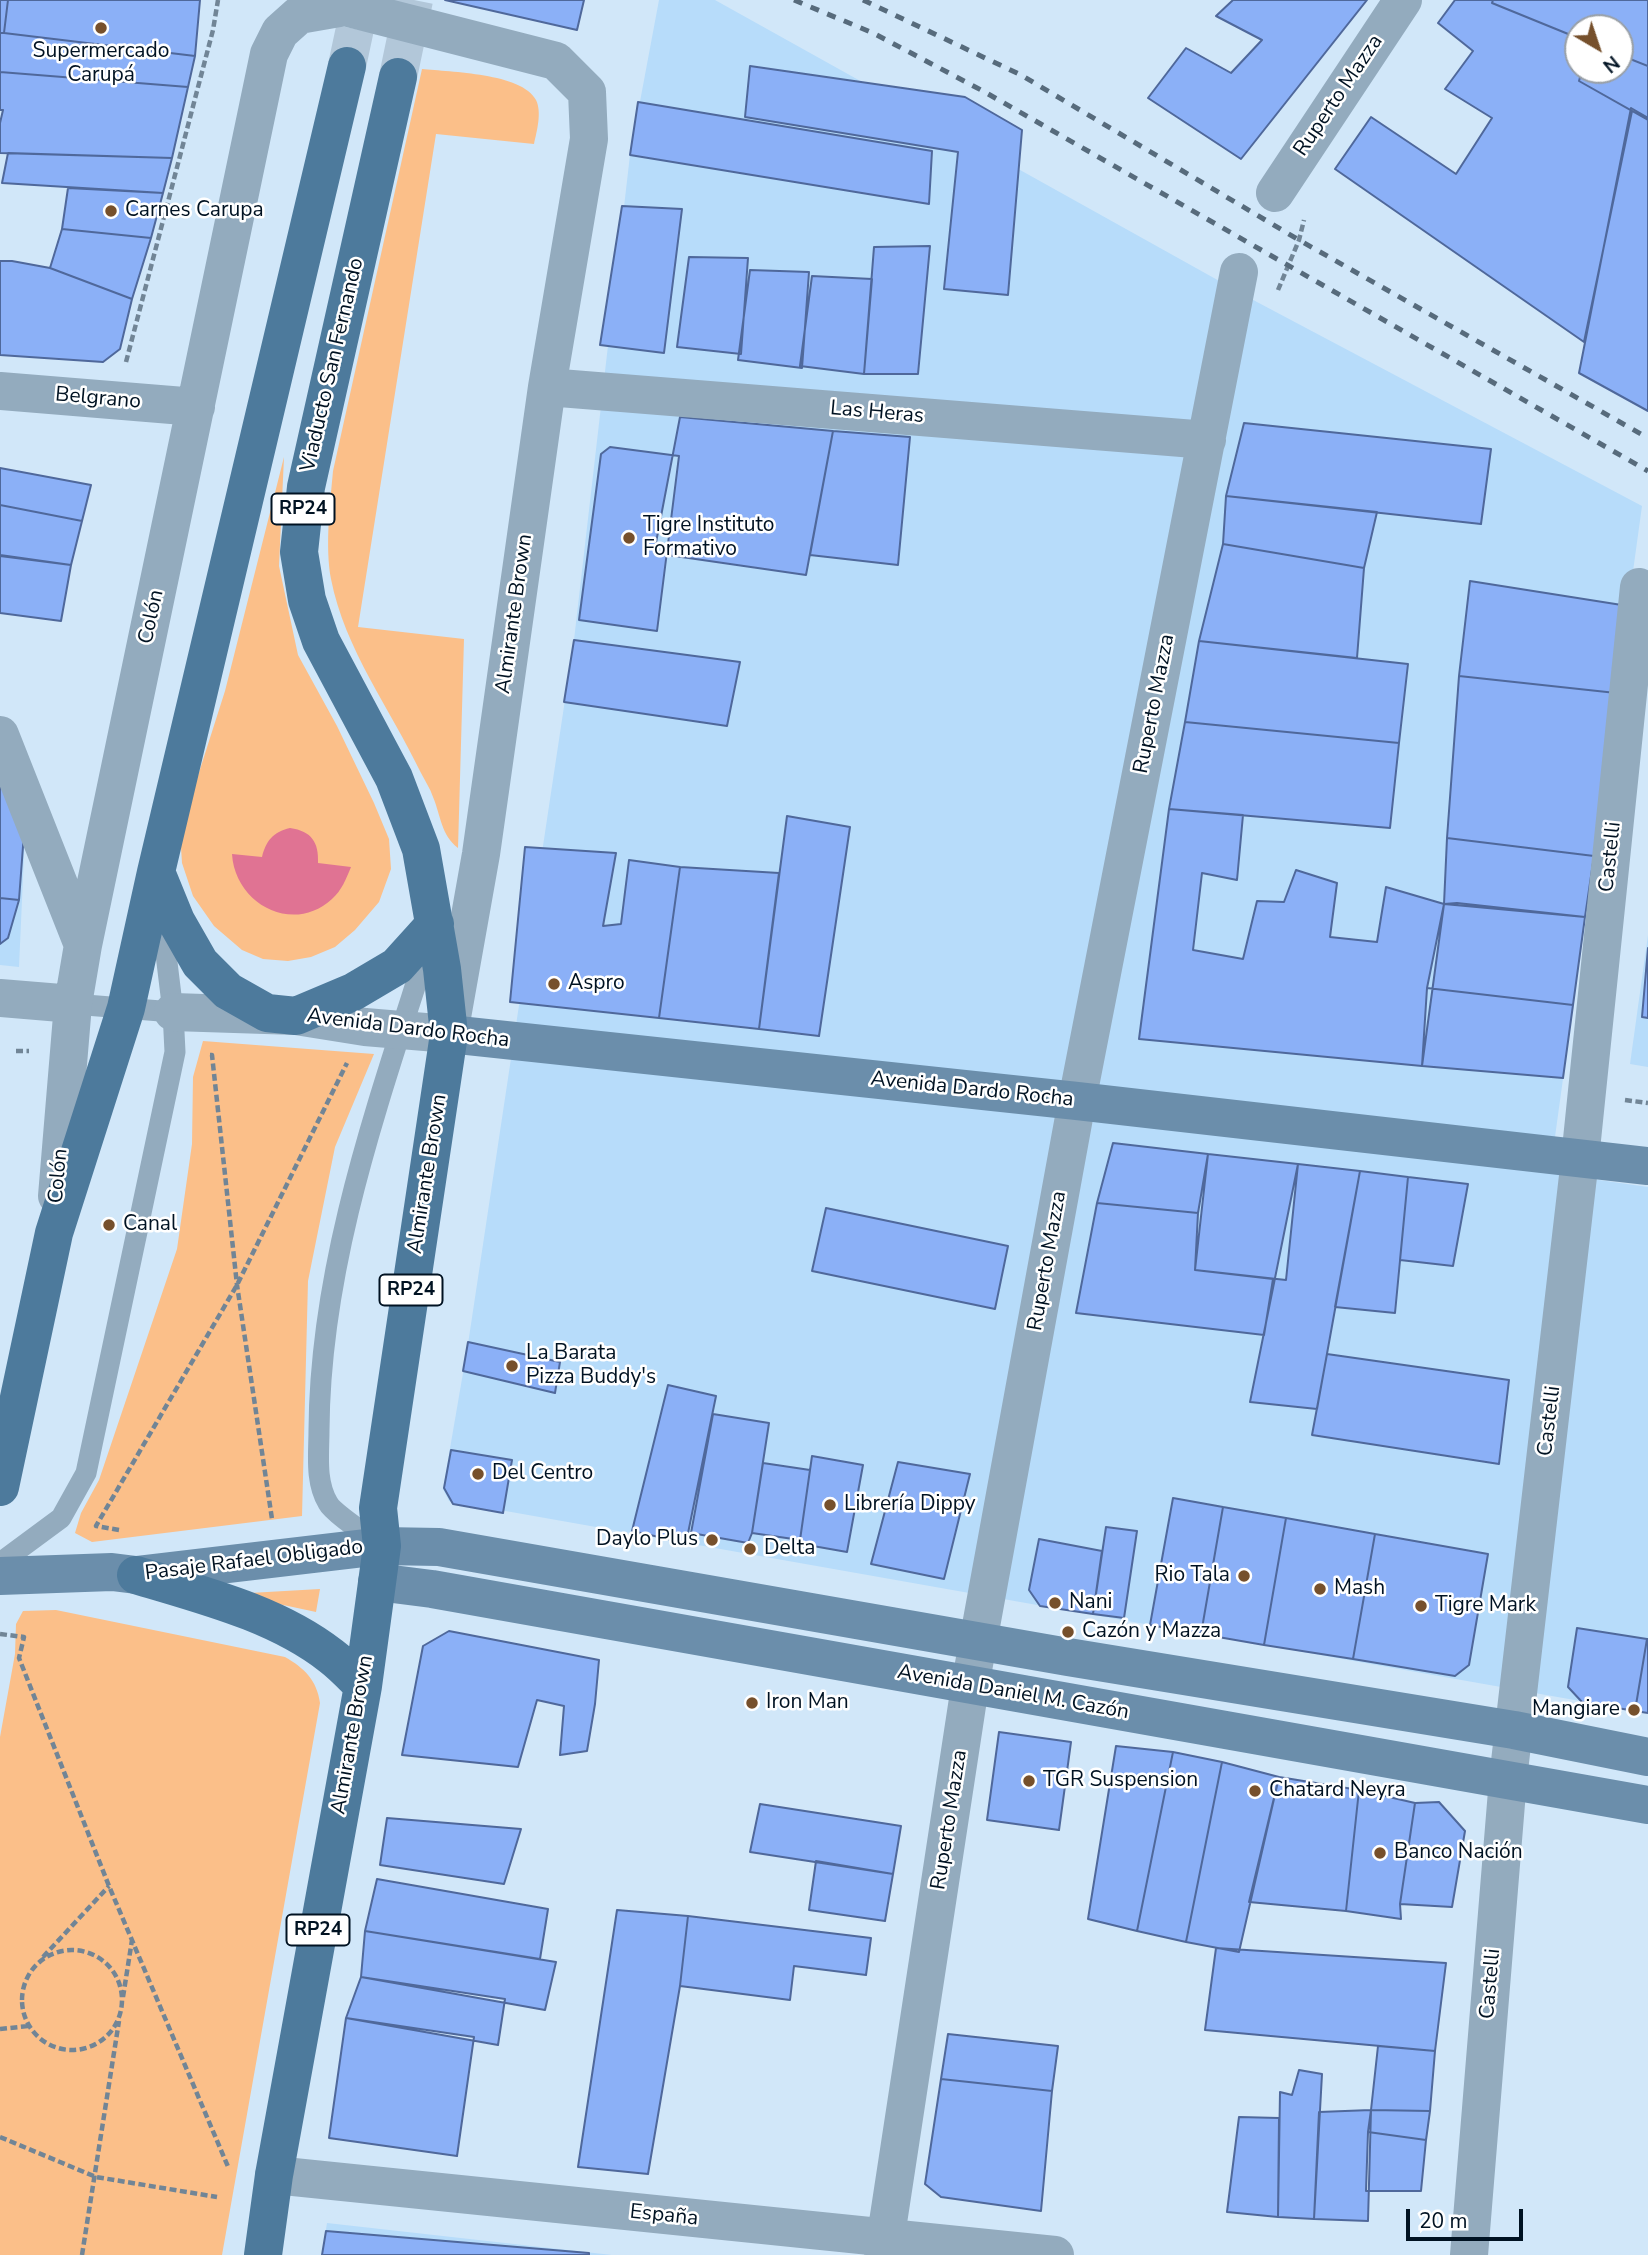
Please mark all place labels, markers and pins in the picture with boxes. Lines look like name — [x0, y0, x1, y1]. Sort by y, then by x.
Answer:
marker: Supermercado Carupá — [93, 20, 109, 36]
place label: Supermercado Carupá — [33, 39, 169, 89]
place label: Carnes Carupa — [125, 198, 264, 224]
marker: Carnes Carupa — [103, 203, 119, 219]
place label: Tigre Instituto Formativo — [643, 513, 774, 563]
marker: Tigre Instituto Formativo — [621, 530, 637, 546]
place label: Aspro — [568, 971, 625, 997]
marker: Aspro — [546, 976, 562, 992]
place label: Canal — [123, 1212, 177, 1238]
marker: Canal — [101, 1217, 117, 1233]
place label: La Barata Pizza Buddy's — [526, 1341, 656, 1391]
marker: La Barata Pizza Buddy's — [504, 1358, 520, 1374]
place label: Del Centro — [492, 1461, 593, 1487]
marker: Del Centro — [470, 1466, 486, 1482]
place label: Librería Dippy — [844, 1492, 976, 1518]
marker: Librería Dippy — [822, 1497, 838, 1513]
place label: Daylo Plus — [596, 1527, 698, 1553]
marker: Daylo Plus — [704, 1532, 720, 1548]
place label: Delta — [764, 1536, 815, 1562]
marker: Delta — [742, 1541, 758, 1557]
place label: Rio Tala — [1154, 1563, 1230, 1589]
marker: Rio Tala — [1236, 1568, 1252, 1584]
place label: Mash — [1334, 1576, 1385, 1602]
marker: Mash — [1312, 1581, 1328, 1597]
place label: Nani — [1069, 1590, 1112, 1616]
place label: Tigre Mark — [1435, 1593, 1536, 1619]
marker: Nani — [1047, 1595, 1063, 1611]
marker: Tigre Mark — [1413, 1598, 1429, 1614]
place label: Cazón y Mazza — [1082, 1619, 1221, 1645]
marker: Cazón y Mazza — [1060, 1624, 1076, 1640]
place label: Iron Man — [766, 1690, 849, 1716]
marker: Iron Man — [744, 1695, 760, 1711]
place label: Mangiare — [1532, 1697, 1620, 1723]
marker: Mangiare — [1626, 1702, 1642, 1718]
place label: TGR Suspension — [1043, 1768, 1198, 1794]
marker: TGR Suspension — [1021, 1773, 1037, 1789]
place label: Chatard Neyra — [1269, 1778, 1406, 1804]
marker: Chatard Neyra — [1247, 1783, 1263, 1799]
place label: Banco Nación — [1394, 1840, 1523, 1866]
marker: Banco Nación — [1372, 1845, 1388, 1861]

